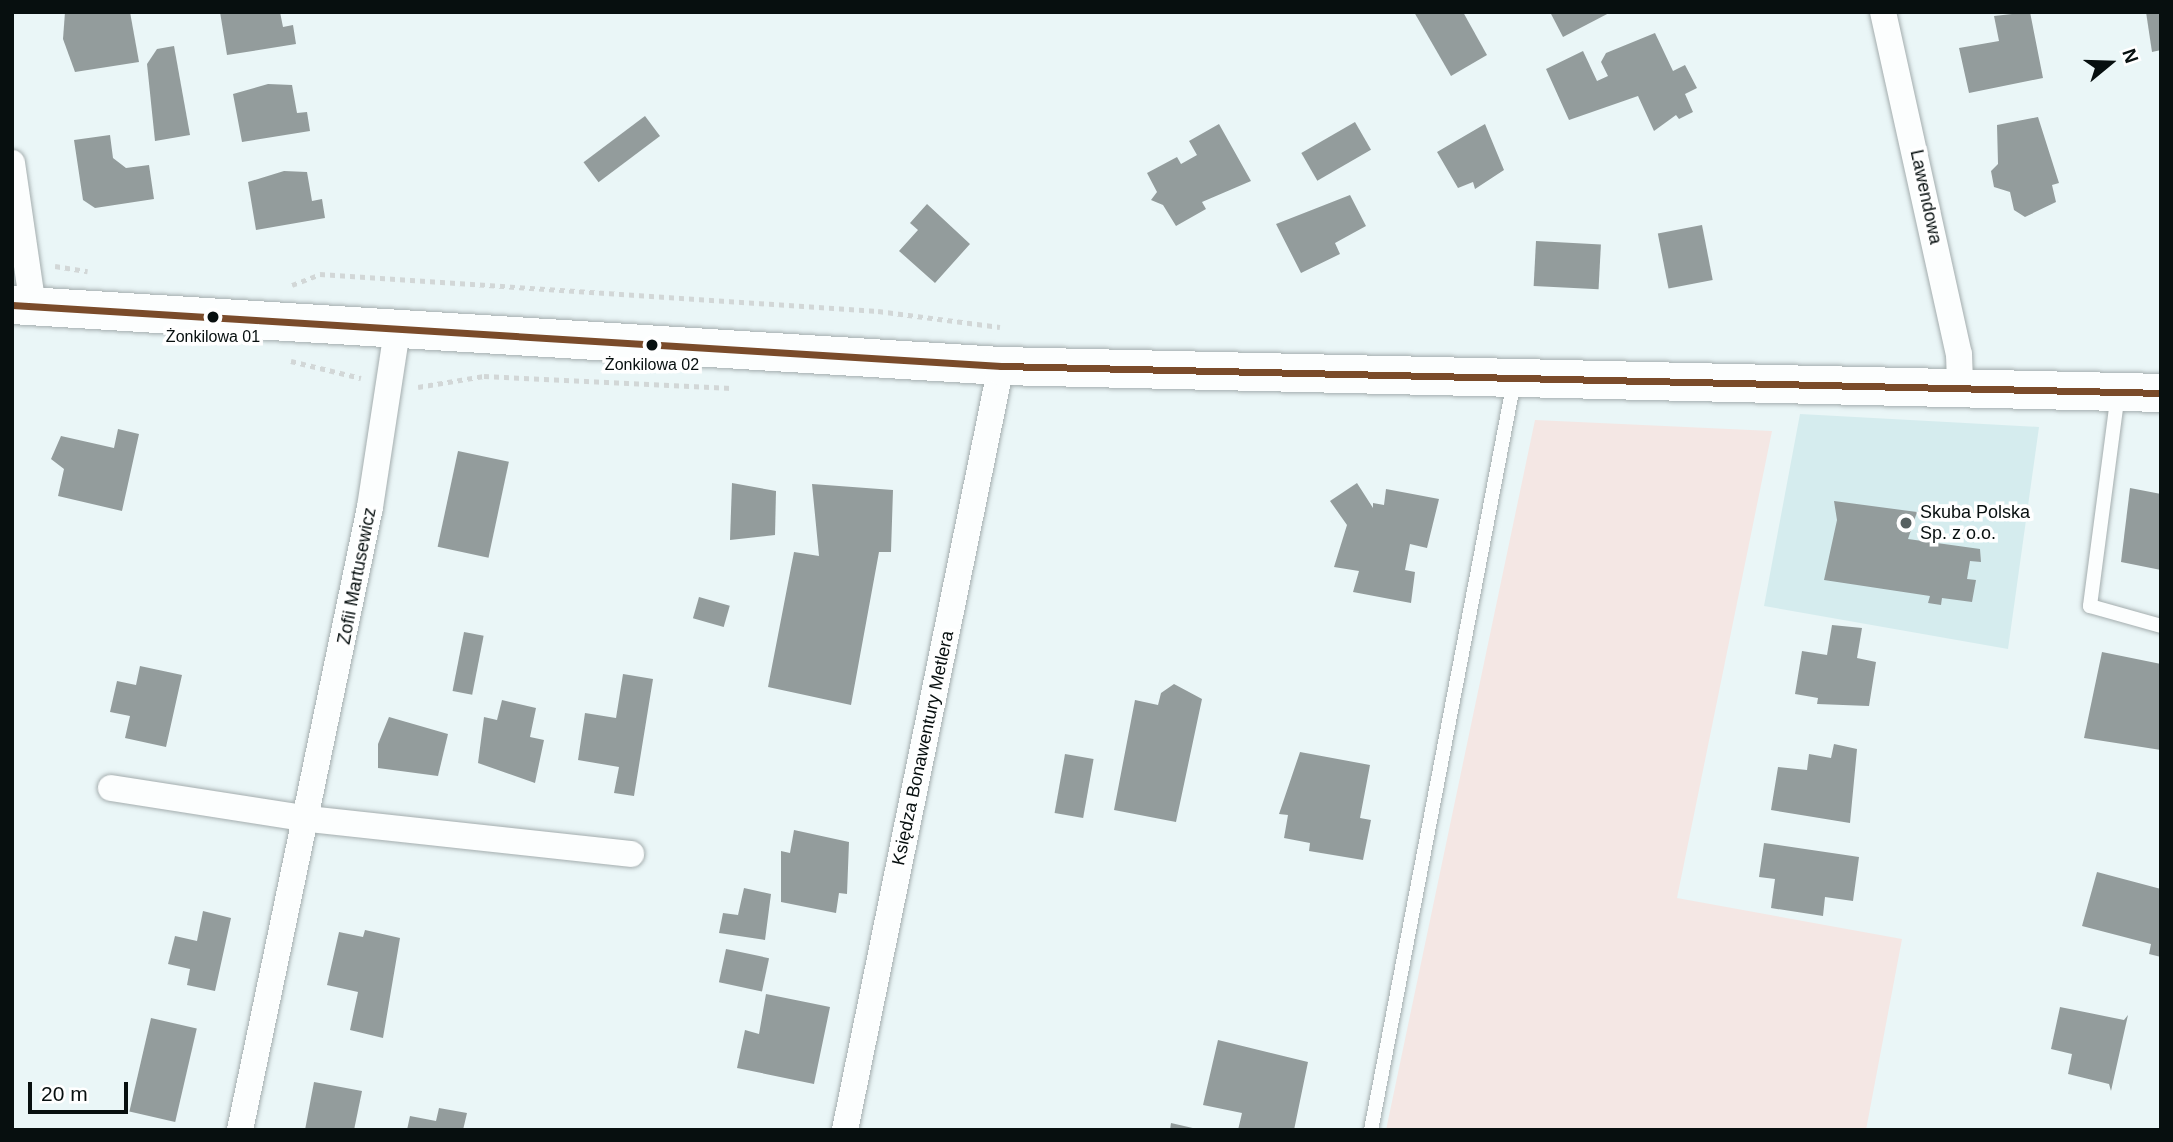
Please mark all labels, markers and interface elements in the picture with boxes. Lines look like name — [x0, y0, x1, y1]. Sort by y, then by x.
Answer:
north arrow — [2075, 28, 2145, 98]
text: N — [2118, 46, 2142, 66]
street label: Lawendowa — [1905, 148, 1947, 246]
marker: Żonkilowa 01 — [206, 310, 220, 324]
place label: Żonkilowa 01 — [166, 327, 260, 347]
marker: Żonkilowa 02 — [645, 338, 659, 352]
place label: Żonkilowa 02 — [605, 355, 699, 375]
place label: Skuba Polska Sp. z o.o. — [1920, 502, 2030, 544]
street label: Zofii Martusewicz — [333, 506, 381, 646]
marker: Skuba Polska Sp. z o.o. — [1898, 515, 1914, 531]
street label: Księdza Bonawentury Metlera — [888, 629, 958, 867]
scale bar — [32, 1068, 131, 1112]
text: 20 m — [41, 1082, 88, 1105]

